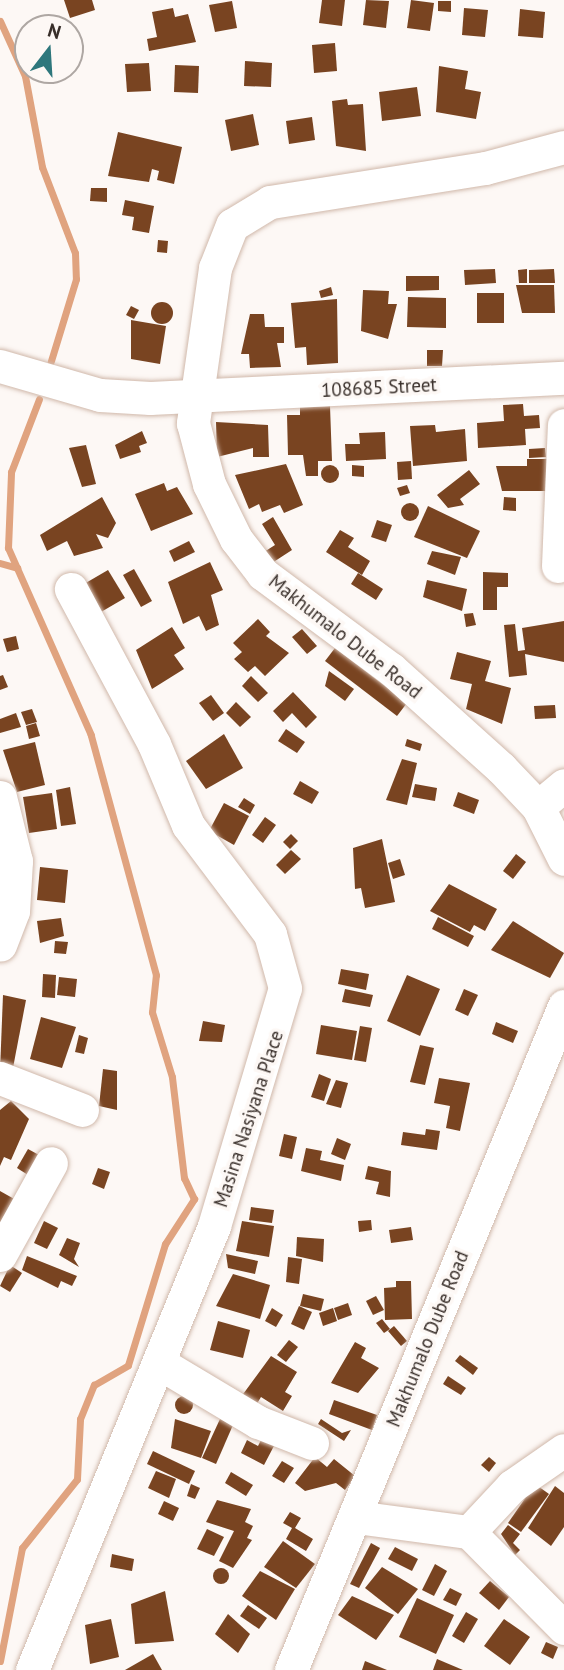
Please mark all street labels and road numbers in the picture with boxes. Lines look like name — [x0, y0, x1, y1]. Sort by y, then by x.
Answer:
street label: 108685 Street — [321, 374, 437, 402]
street label: Makhumalo Dube Road — [264, 570, 426, 704]
street label: Masina Nasiyana Place — [210, 1028, 288, 1210]
street label: Makhumalo Dube Road — [382, 1248, 474, 1430]

